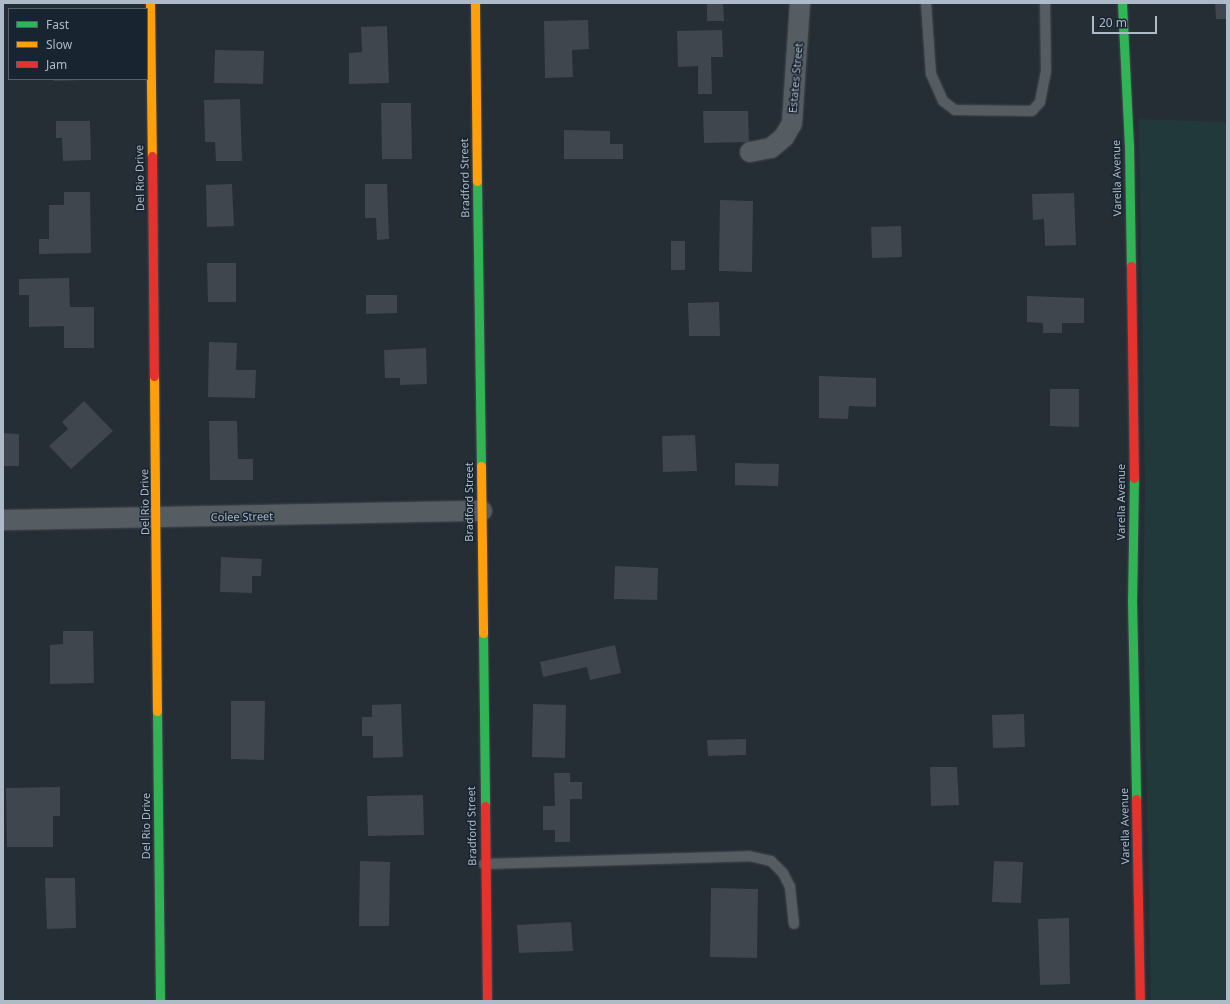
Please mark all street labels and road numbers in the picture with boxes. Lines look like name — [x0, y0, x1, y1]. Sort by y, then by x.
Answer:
street label: Estates Street — [786, 42, 806, 114]
street label: Bradford Street — [458, 138, 472, 218]
street label: Varella Avenue — [1110, 140, 1124, 216]
street label: Del Rio Drive — [133, 145, 147, 211]
street label: Bradford Street — [462, 462, 476, 542]
street label: Varella Avenue — [1114, 464, 1128, 540]
street label: Del Rio Drive — [138, 469, 152, 535]
street label: Colee Street — [211, 510, 273, 524]
street label: Bradford Street — [465, 786, 479, 866]
street label: Varella Avenue — [1118, 788, 1132, 864]
street label: Del Rio Drive — [139, 793, 153, 859]

